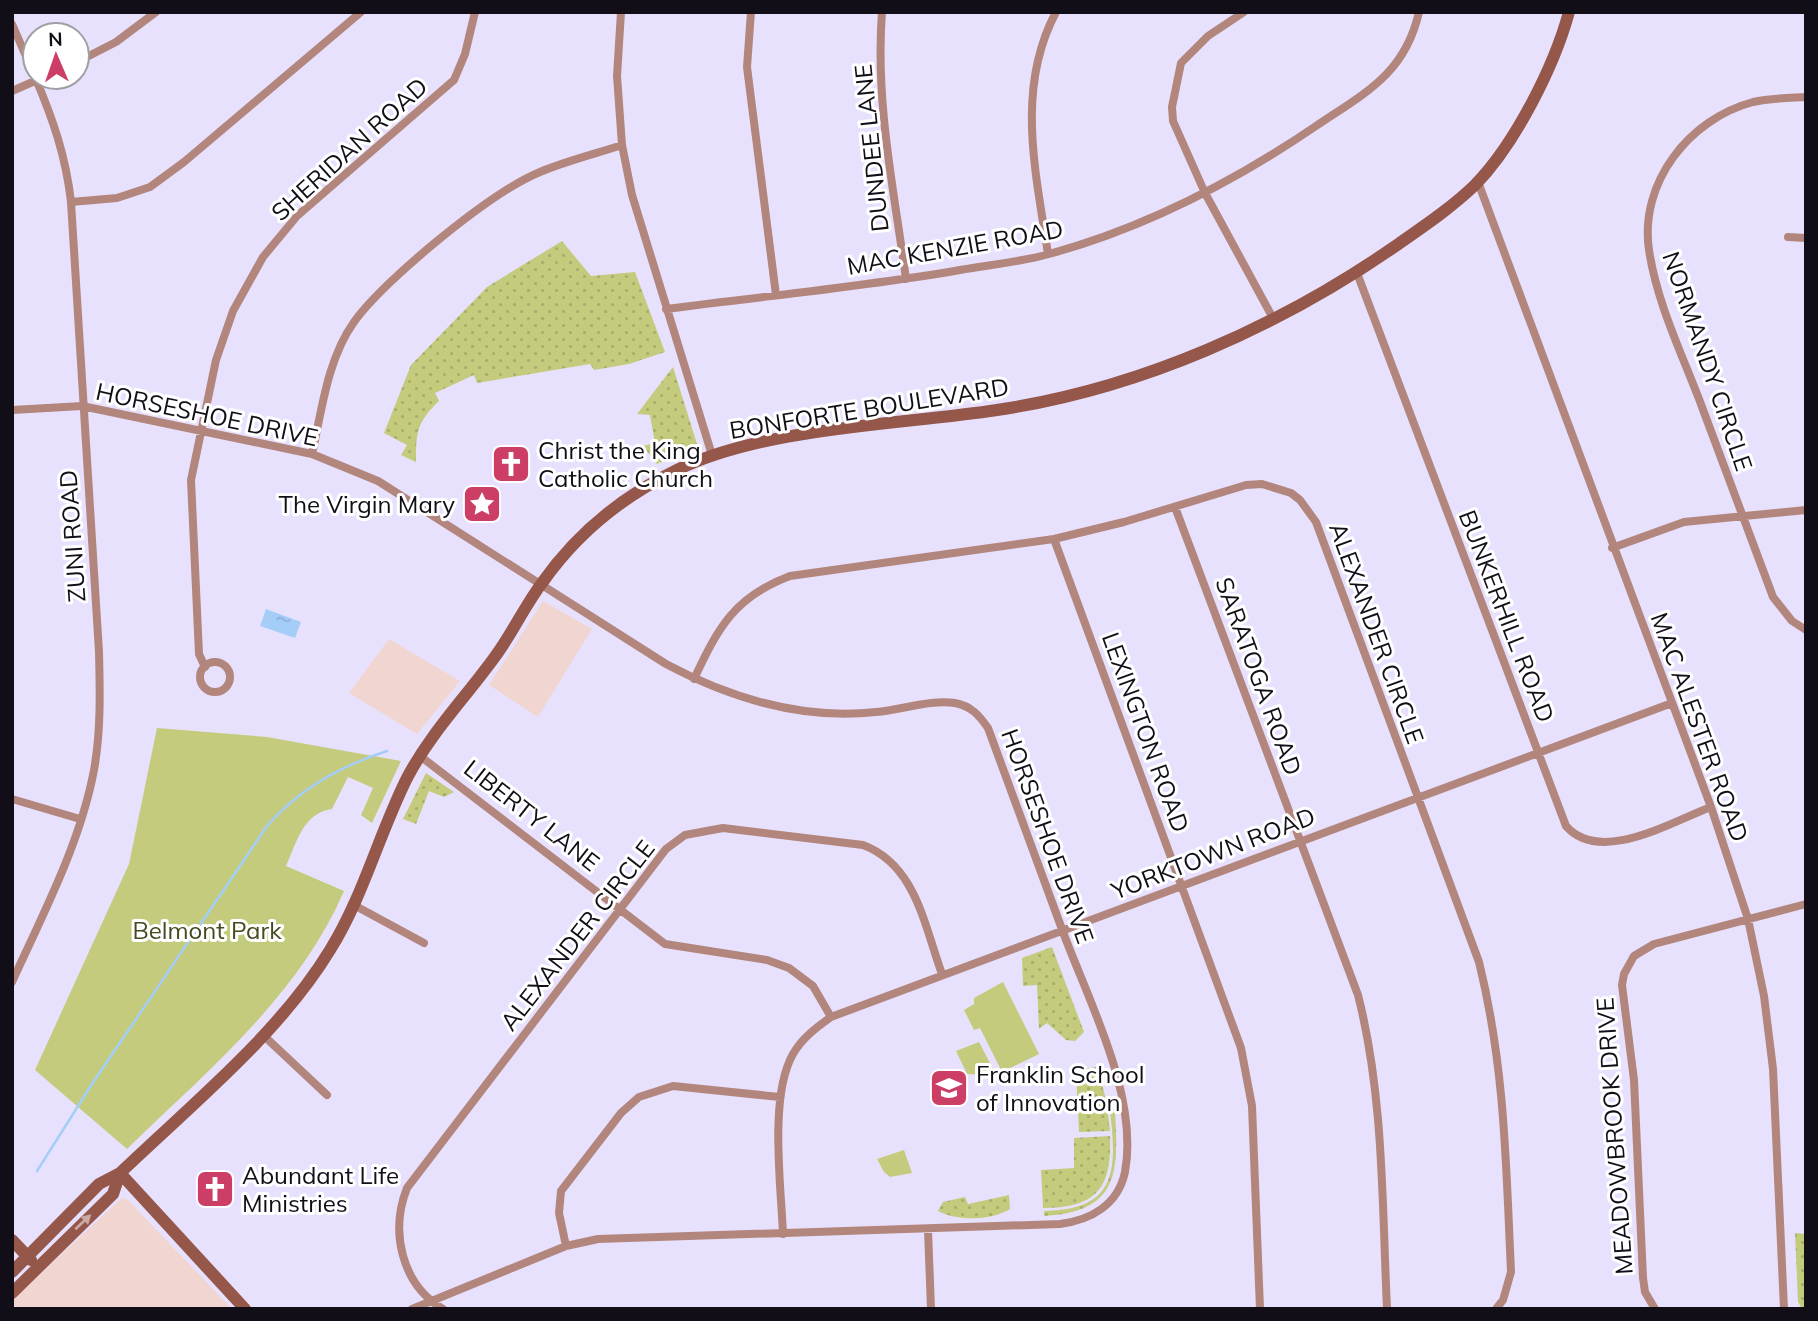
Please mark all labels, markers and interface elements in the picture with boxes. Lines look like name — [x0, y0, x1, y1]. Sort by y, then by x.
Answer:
north arrow — [21, 21, 91, 91]
text: N — [48, 27, 63, 51]
street label: DUNDEE LANE — [847, 63, 895, 233]
street label: SHERIDAN ROAD — [265, 71, 433, 227]
street label: MAC KENZIE ROAD — [845, 213, 1065, 281]
street label: NORMANDY CIRCLE — [1656, 248, 1760, 474]
street label: BONFORTE BOULEVARD — [727, 371, 1011, 445]
street label: HORSESHOE DRIVE — [93, 376, 321, 452]
place label: Christ the King Catholic Church — [538, 435, 713, 493]
church icon: Christ the King Catholic Church — [490, 443, 532, 485]
street label: ZUNI ROAD — [52, 469, 92, 603]
place icon: The Virgin Mary — [461, 483, 503, 525]
place label: The Virgin Mary — [278, 489, 455, 519]
street label: BUNKERHILL ROAD — [1453, 506, 1561, 726]
street label: ALEXANDER CIRCLE — [1323, 518, 1431, 748]
street label: SARATOGA ROAD — [1209, 573, 1309, 779]
street label: MAC ALESTER ROAD — [1645, 608, 1755, 846]
street label: LEXINGTON ROAD — [1096, 628, 1196, 836]
street label: HORSESHOE DRIVE — [995, 725, 1101, 947]
street label: LIBERTY LANE — [458, 753, 606, 877]
street label: YORKTOWN ROAD — [1106, 800, 1319, 906]
street label: ALEXANDER CIRCLE — [493, 834, 661, 1036]
park label: Belmont Park — [132, 915, 282, 945]
street label: MEADOWBROOK DRIVE — [1589, 996, 1639, 1276]
place label: Franklin School of Innovation — [976, 1059, 1144, 1117]
school or university icon: Franklin School of Innovation — [928, 1067, 970, 1109]
place label: Abundant Life Ministries — [242, 1160, 399, 1218]
church icon: Abundant Life Ministries — [194, 1168, 236, 1210]
one-way arrow — [74, 1215, 91, 1231]

